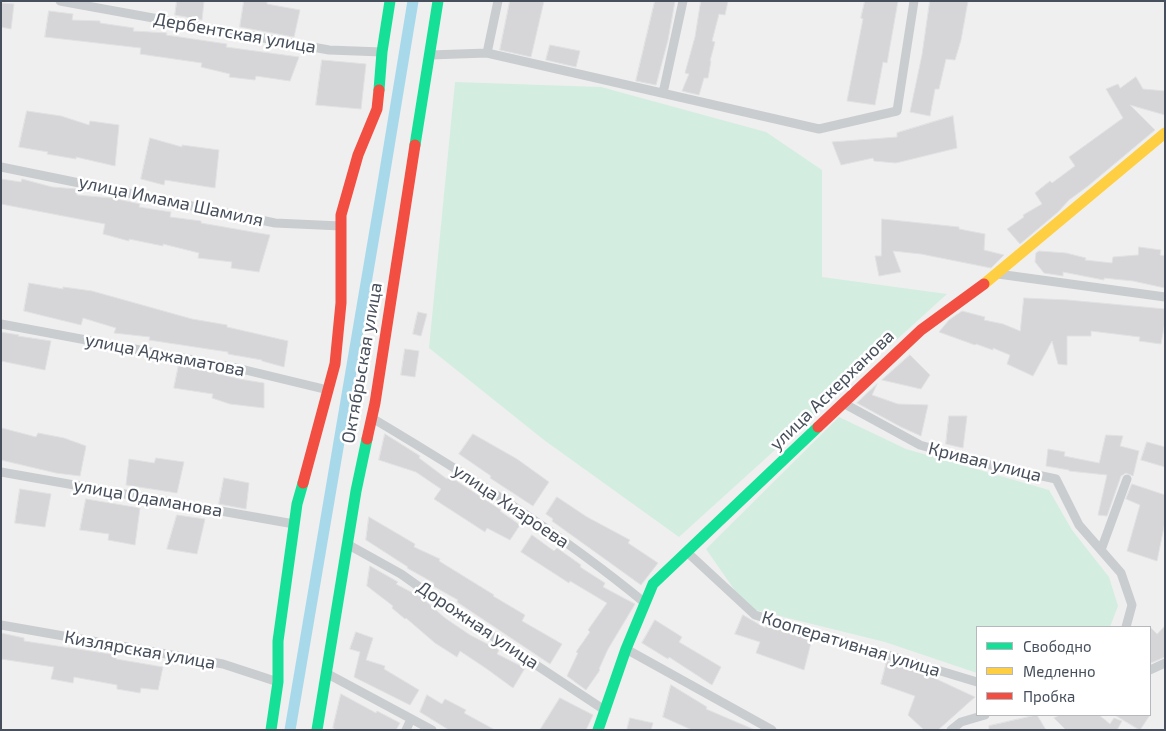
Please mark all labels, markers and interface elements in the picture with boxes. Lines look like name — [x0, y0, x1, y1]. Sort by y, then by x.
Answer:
street label: Дербентская улица — [152, 8, 318, 58]
street label: улица Имама Шамиля — [77, 171, 265, 231]
street label: Октябрьская улица — [337, 281, 387, 445]
street label: улица Аскерханова — [765, 325, 899, 455]
street label: улица Аджаматова — [83, 329, 247, 381]
street label: Кривая улица — [926, 438, 1044, 486]
street label: улица Хизроева — [449, 459, 573, 553]
street label: улица Одаманова — [72, 474, 224, 522]
street label: Дорожная улица — [413, 576, 543, 674]
street label: Кооперативная улица — [759, 607, 943, 681]
street label: Кизлярская улица — [63, 626, 217, 674]
legend — [976, 626, 1151, 716]
text: Свободно — [1023, 637, 1092, 655]
text: Медленно — [1023, 662, 1096, 680]
text: Пробка — [1023, 687, 1075, 705]

